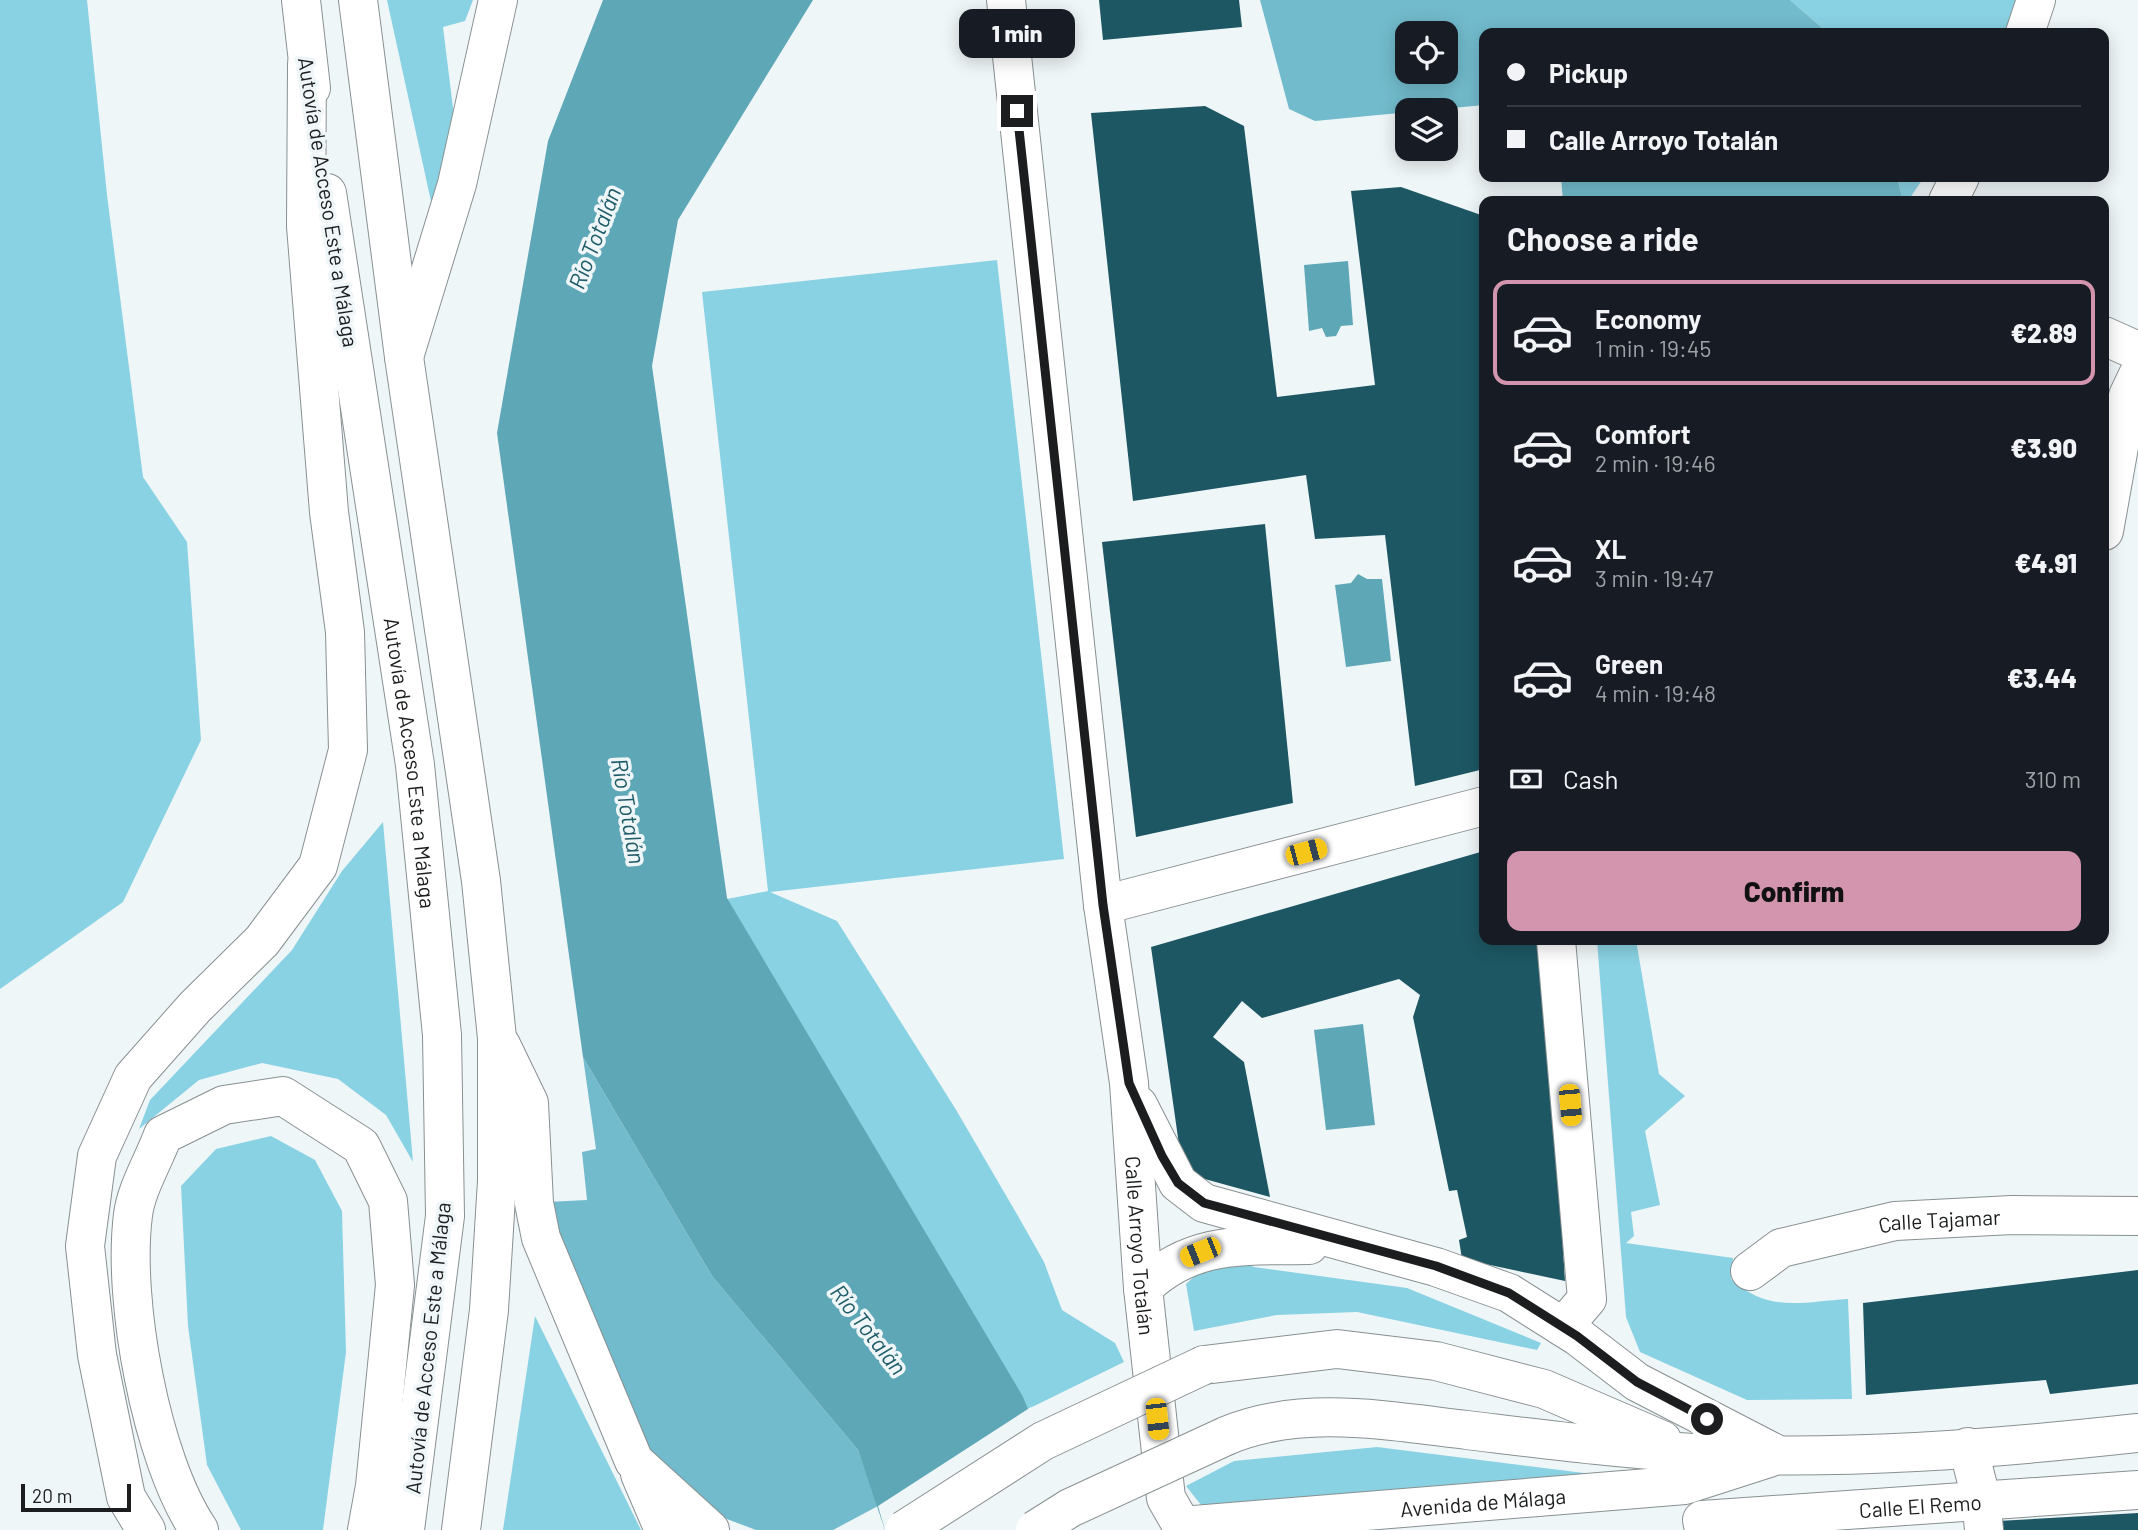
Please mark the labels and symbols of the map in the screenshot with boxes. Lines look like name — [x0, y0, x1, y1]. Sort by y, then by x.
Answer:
callout: 1 min — [959, 10, 1075, 58]
street label: Autovía de Acceso Este a Málaga — [294, 55, 364, 349]
route end — [1001, 95, 1033, 127]
water label: Río Totalán — [562, 183, 626, 293]
street label: Autovía de Acceso Este a Málaga — [380, 615, 442, 910]
water label: Río Totalán — [606, 756, 652, 866]
car — [1283, 836, 1330, 868]
car — [1558, 1083, 1583, 1127]
street label: Calle Arroyo Totalán — [1122, 1155, 1161, 1336]
street label: Autovía de Acceso Este a Málaga — [399, 1201, 455, 1495]
street label: Calle Tajamar — [1876, 1203, 2001, 1237]
car — [1177, 1234, 1224, 1270]
water label: Río Totalán — [825, 1278, 913, 1380]
car — [1145, 1397, 1170, 1441]
route start — [1691, 1403, 1723, 1435]
scale bar — [21, 1481, 131, 1513]
street label: Avenida de Málaga — [1399, 1482, 1567, 1521]
street label: Calle El Remo — [1858, 1488, 1982, 1522]

